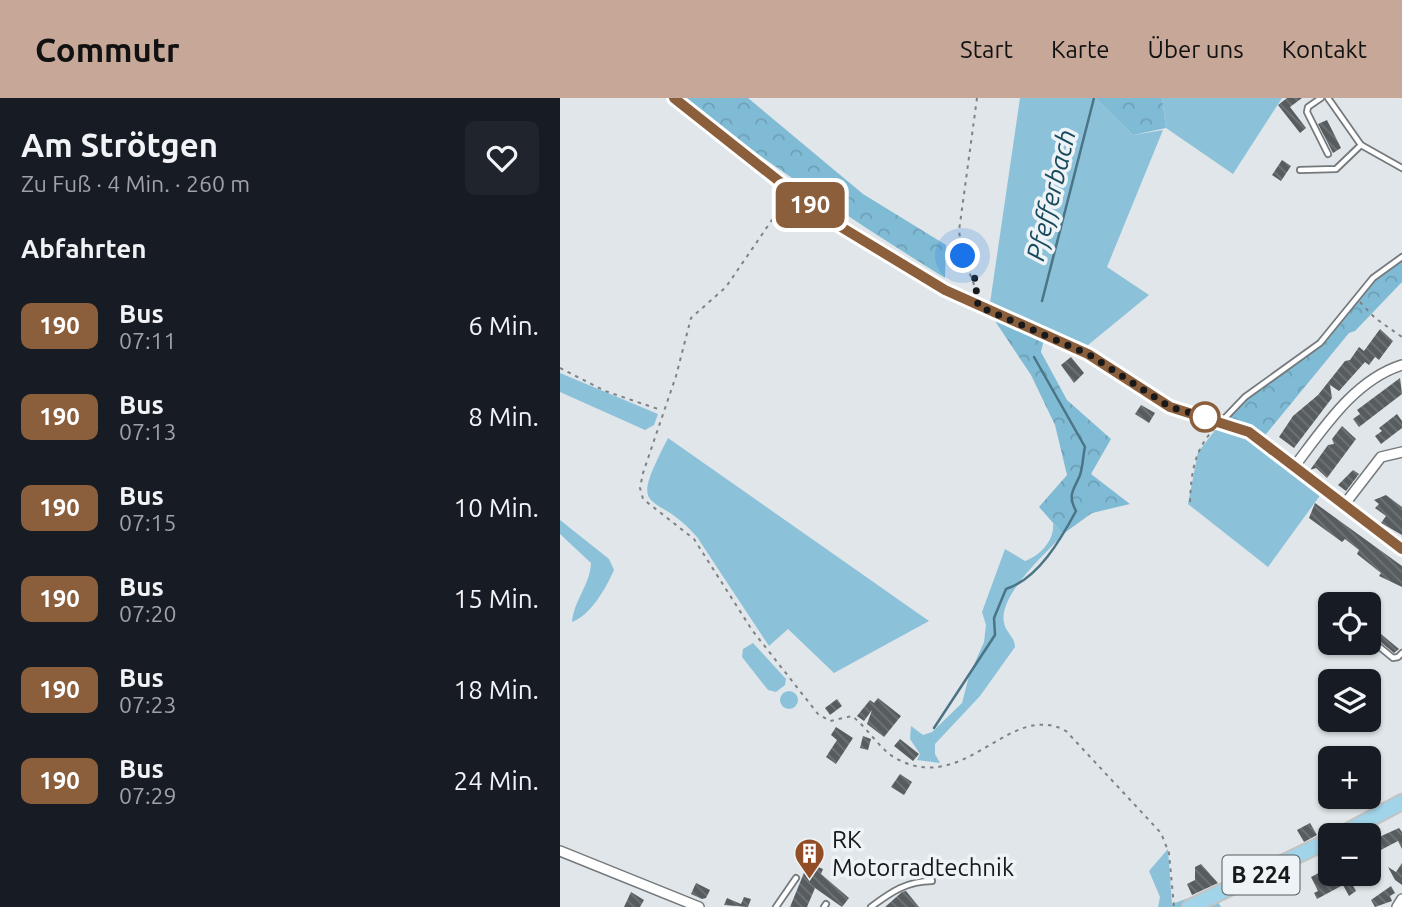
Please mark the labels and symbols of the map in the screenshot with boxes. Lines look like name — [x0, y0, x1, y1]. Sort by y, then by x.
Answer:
water label: Pfefferbach — [1020, 126, 1081, 263]
line badge: 190 — [770, 182, 850, 228]
your location — [945, 238, 980, 273]
unlabelled marker — [1190, 402, 1220, 432]
place label: RK Motorradtechnik — [832, 826, 1014, 881]
building icon: RK Motorradtechnik — [792, 837, 826, 881]
road number: B 224 — [1222, 856, 1300, 894]

